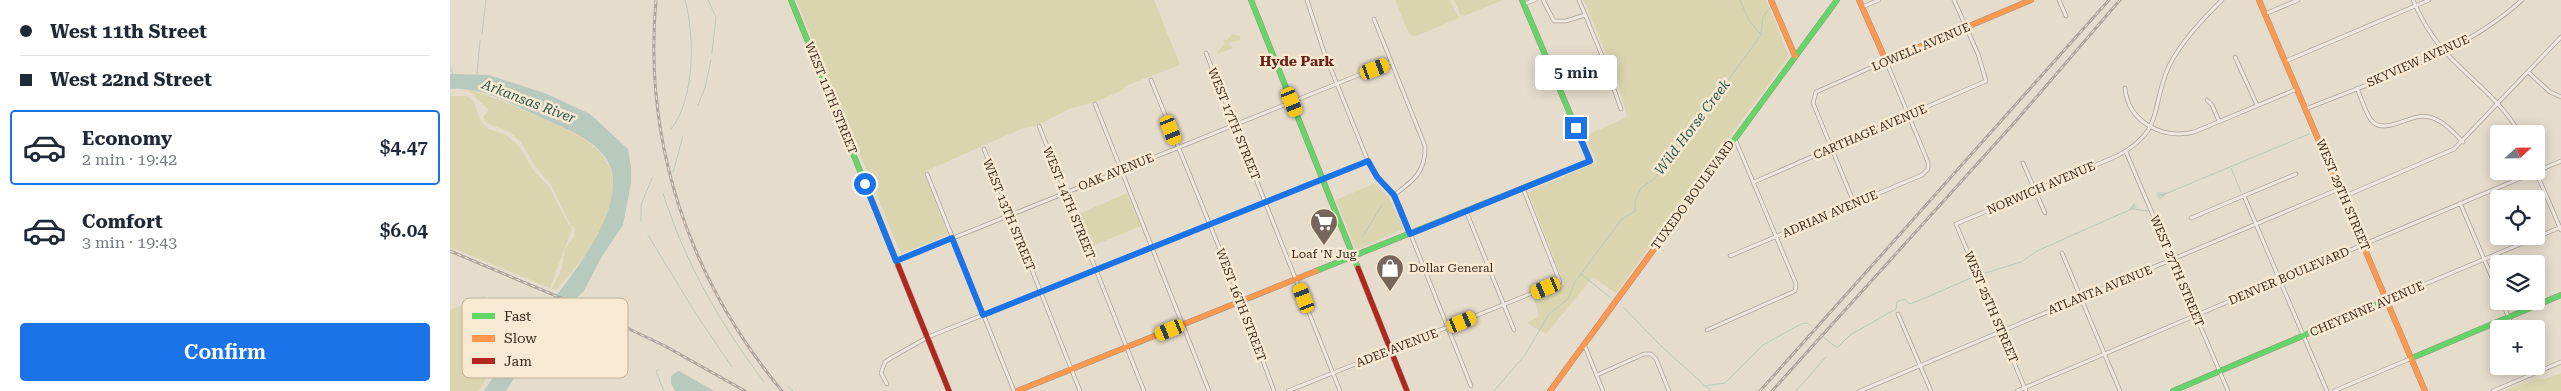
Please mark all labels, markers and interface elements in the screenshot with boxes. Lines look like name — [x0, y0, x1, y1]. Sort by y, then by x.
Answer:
text: West 11th Street — [50, 20, 207, 43]
street label: LOWELL AVENUE — [1870, 20, 1972, 74]
street label: SKYVIEW AVENUE — [2364, 32, 2472, 90]
street label: WEST 11TH STREET — [802, 40, 860, 156]
district label: Hyde Park — [1260, 53, 1334, 69]
callout: 5 min — [1535, 56, 1617, 90]
car — [1358, 57, 1391, 81]
text: 5 min — [1554, 63, 1598, 82]
street label: WEST 17TH STREET — [1205, 66, 1263, 182]
text: West 22nd Street — [50, 68, 212, 91]
water label: Arkansas River — [479, 75, 578, 126]
water label: Wild Horse Creek — [1651, 76, 1733, 178]
car — [1279, 85, 1304, 119]
street label: CARTHAGE AVENUE — [1811, 102, 1929, 162]
car — [1158, 113, 1183, 147]
route end — [1565, 117, 1587, 139]
icon: car — [22, 125, 67, 170]
north arrow — [2490, 125, 2545, 180]
map controls — [2490, 125, 2545, 375]
text: Economy — [82, 127, 172, 150]
text: $4.47 — [380, 136, 428, 159]
street label: WEST 29TH STREET — [2313, 137, 2373, 253]
street label: TUXEDO BOULEVARD — [1649, 138, 1737, 252]
street label: WEST 14TH STREET — [1040, 145, 1098, 261]
text: 2 min · 19:42 — [82, 150, 177, 169]
street label: OAK AVENUE — [1076, 150, 1156, 194]
street label: WEST 13TH STREET — [980, 157, 1038, 273]
street label: NORWICH AVENUE — [1985, 159, 2097, 217]
route start — [854, 173, 876, 195]
street label: ADRIAN AVENUE — [1780, 188, 1880, 240]
button: locate — [2490, 190, 2545, 245]
supermarket icon: Loaf 'N Jug — [1309, 207, 1339, 246]
icon: car — [22, 208, 67, 253]
text: Comfort — [82, 210, 163, 233]
street label: WEST 27TH STREET — [2147, 213, 2207, 329]
text: $6.04 — [380, 219, 428, 242]
text: 3 min · 19:43 — [82, 233, 177, 252]
street label: DENVER BOULEVARD — [2226, 244, 2352, 308]
street label: WEST 16TH STREET — [1213, 247, 1269, 363]
place label: Loaf 'N Jug — [1291, 247, 1357, 261]
street label: WEST 25TH STREET — [1961, 249, 2021, 365]
shop icon: Dollar General — [1375, 253, 1405, 292]
button: layers — [2490, 255, 2545, 310]
place label: Dollar General — [1409, 261, 1493, 275]
street label: ATLANTA AVENUE — [2046, 263, 2154, 317]
car — [1529, 275, 1562, 301]
street label: CHEYENNE AVENUE — [2308, 279, 2426, 339]
car — [1291, 281, 1316, 315]
legend — [462, 298, 628, 378]
text: Fast — [504, 308, 531, 324]
car — [1445, 309, 1478, 335]
car — [1153, 317, 1186, 343]
button: + — [2490, 320, 2545, 375]
button: Confirm — [20, 323, 430, 381]
street label: ADEE AVENUE — [1354, 326, 1440, 370]
text: Slow — [504, 330, 537, 346]
text: Jam — [504, 353, 532, 369]

